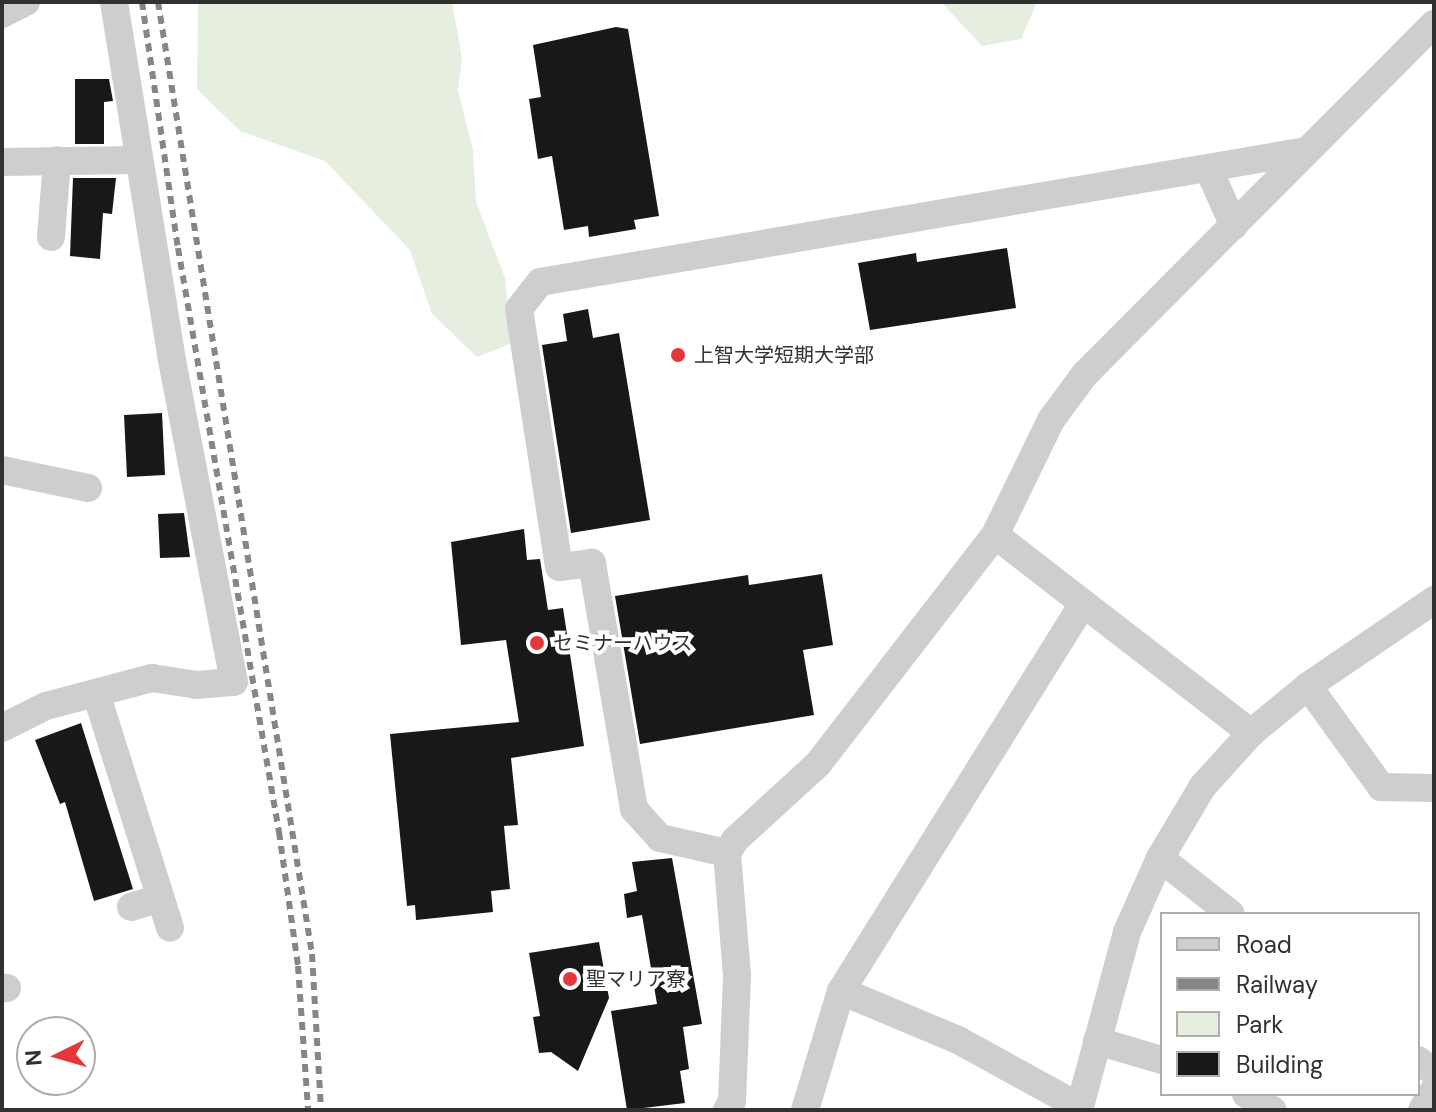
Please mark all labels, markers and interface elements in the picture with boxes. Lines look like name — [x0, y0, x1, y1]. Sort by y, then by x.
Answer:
place label: 上智大学短期大学部 — [694, 343, 874, 367]
marker: 上智大学短期大学部 — [669, 346, 687, 364]
place label: セミナーハウス — [553, 631, 693, 655]
marker: セミナーハウス — [528, 634, 546, 652]
legend — [1160, 912, 1420, 1096]
text: Road — [1236, 929, 1292, 960]
place label: 聖マリア寮 — [586, 967, 686, 991]
text: Railway — [1236, 969, 1318, 1000]
marker: 聖マリア寮 — [561, 970, 579, 988]
text: Park — [1236, 1009, 1283, 1040]
north arrow — [16, 1016, 96, 1096]
text: N — [18, 1049, 49, 1067]
text: Building — [1236, 1049, 1323, 1080]

